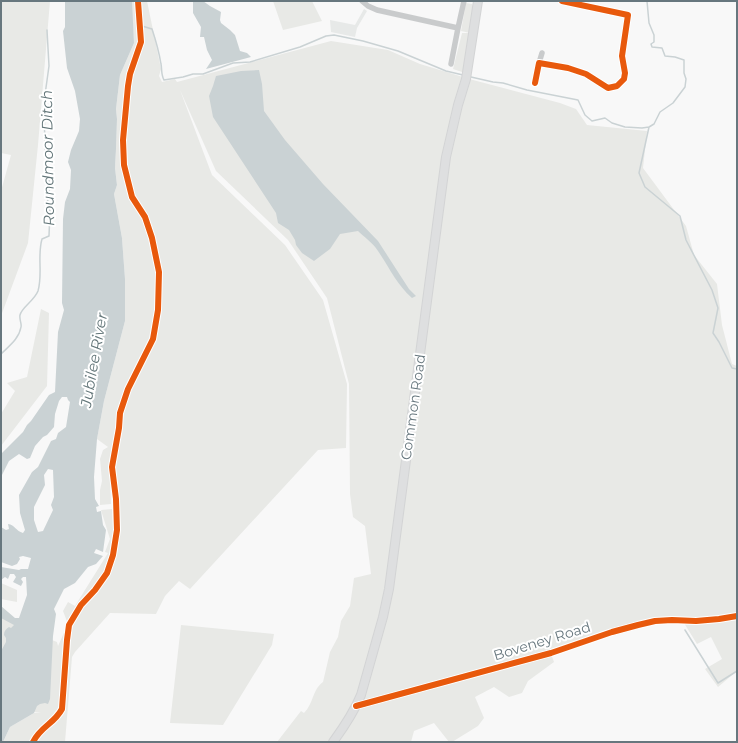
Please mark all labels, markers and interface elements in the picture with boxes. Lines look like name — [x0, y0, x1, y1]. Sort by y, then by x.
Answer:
water label: Roundmoor Ditch — [37, 90, 58, 226]
water label: Jubilee River — [76, 310, 111, 410]
street label: Common Road — [397, 353, 429, 461]
street label: Boveney Road — [491, 618, 593, 664]

